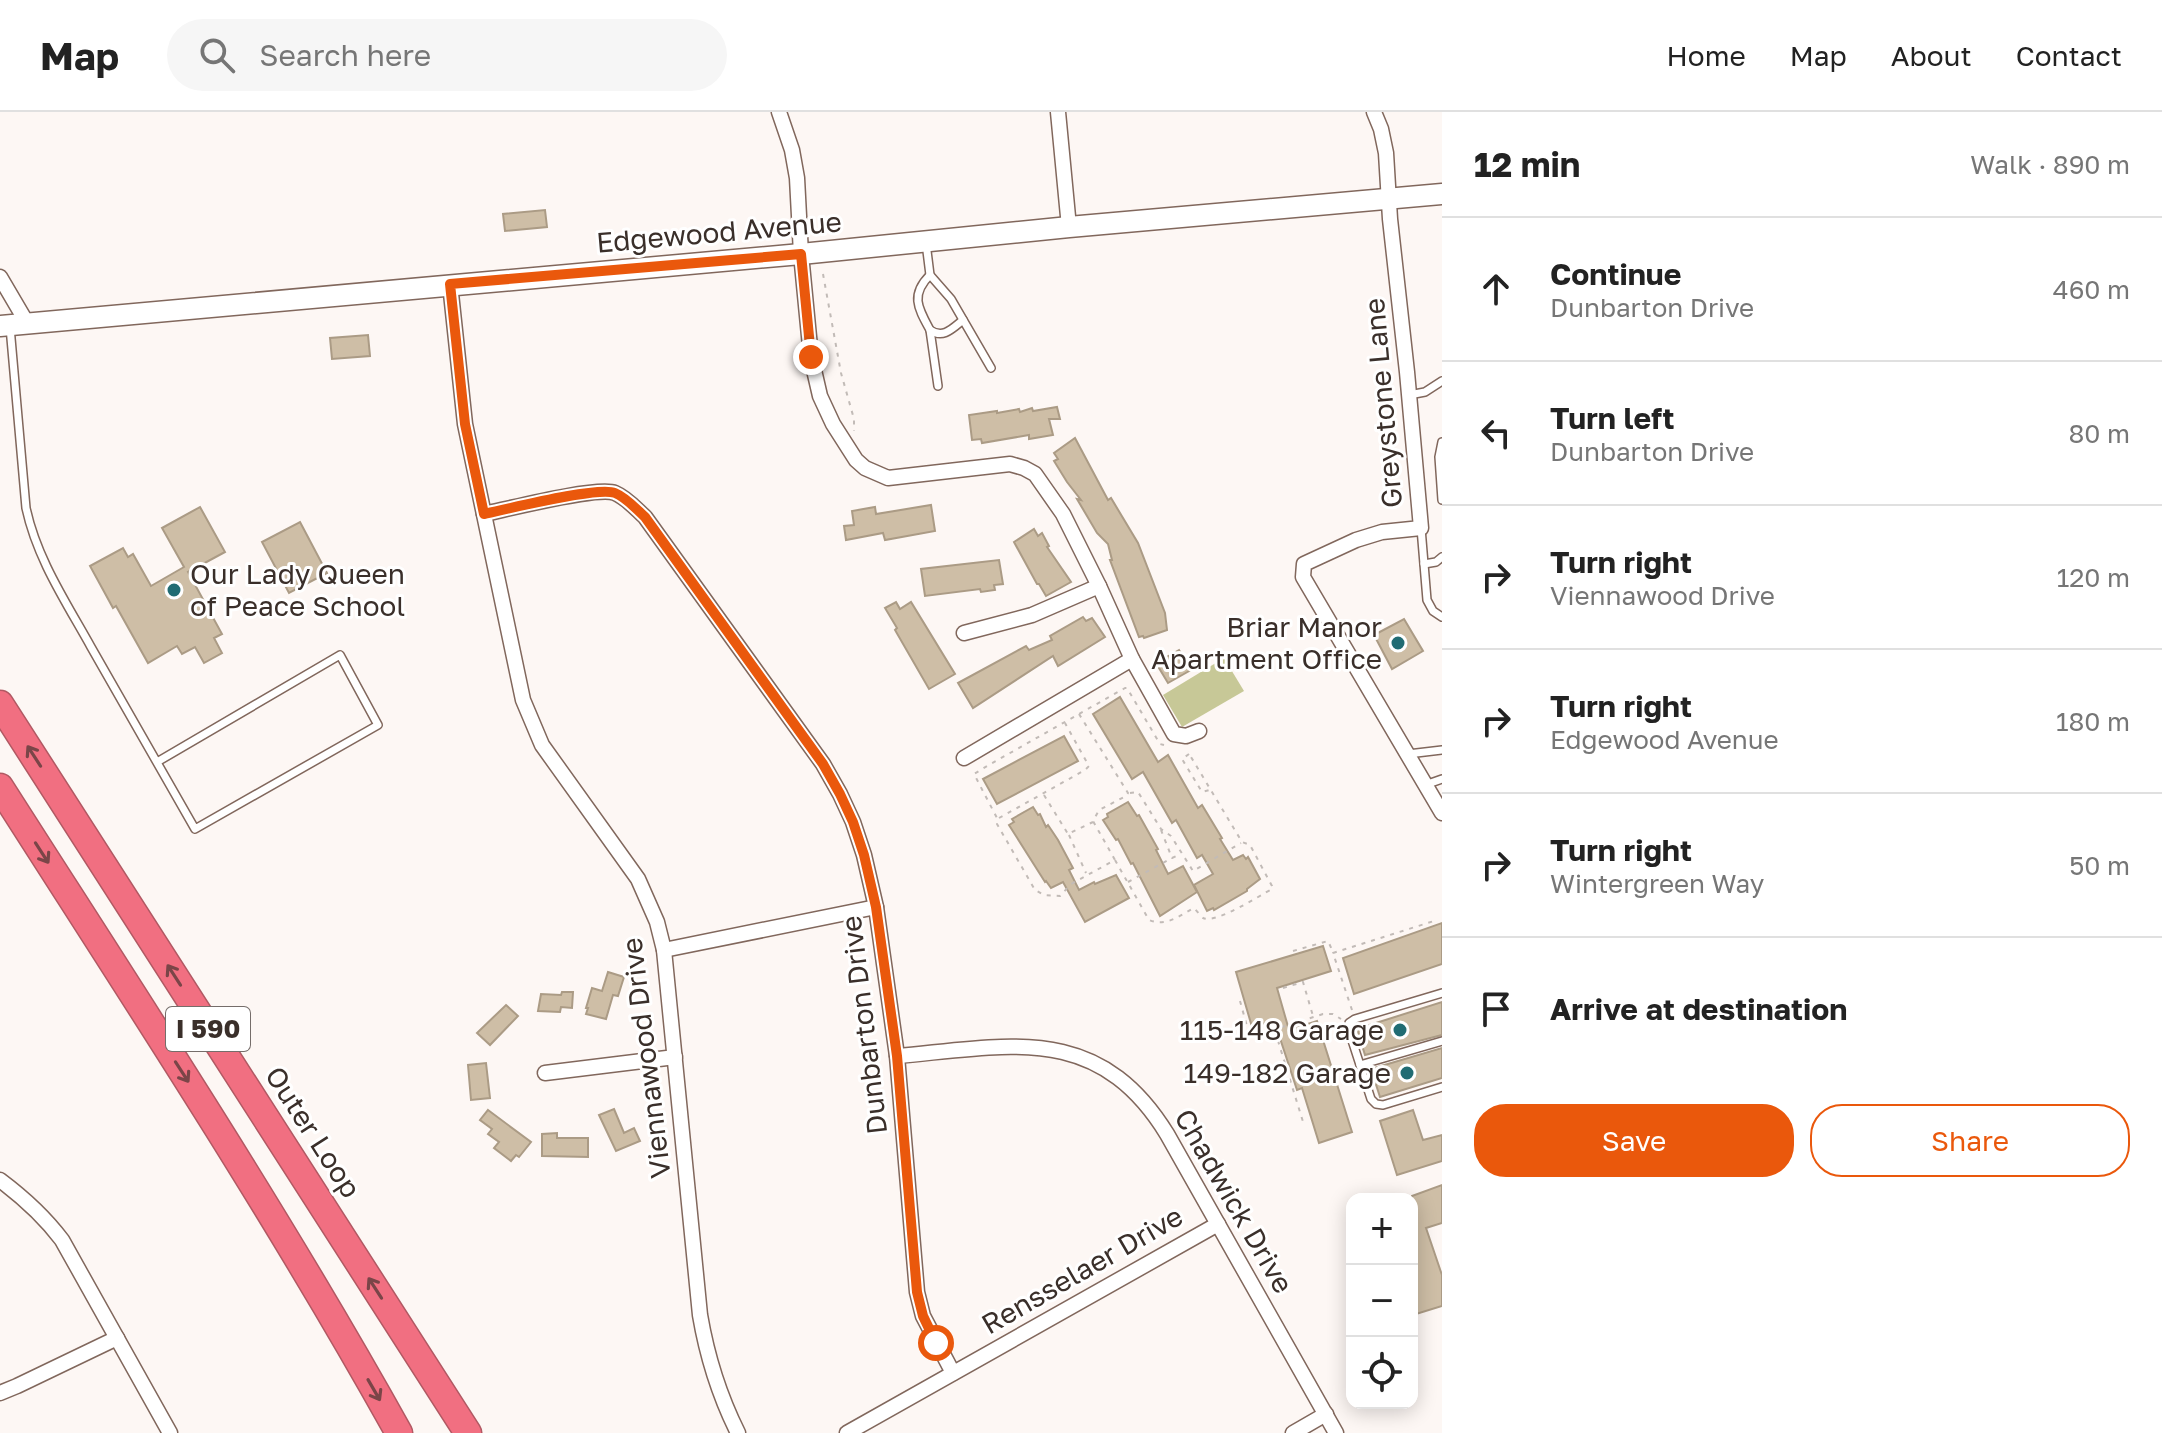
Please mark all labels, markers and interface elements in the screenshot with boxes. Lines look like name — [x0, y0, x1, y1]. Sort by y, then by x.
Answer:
search box — [167, 19, 727, 91]
text: Map — [40, 33, 119, 78]
icon: search — [195, 33, 239, 77]
text: Search here — [259, 37, 431, 73]
text: Home — [1667, 39, 1746, 72]
text: Map — [1790, 39, 1847, 72]
text: About — [1891, 39, 1972, 72]
text: Contact — [2016, 39, 2122, 72]
text: 12 min — [1474, 144, 1580, 184]
text: Walk · 890 m — [1970, 149, 2130, 180]
street label: Edgewood Avenue — [595, 204, 843, 259]
text: Continue — [1550, 256, 1681, 292]
icon: ahead — [1474, 267, 1518, 311]
text: 460 m — [2053, 274, 2130, 305]
text: Dunbarton Drive — [1550, 292, 1754, 323]
street label: Greystone Lane — [1357, 297, 1408, 509]
route end — [793, 339, 829, 375]
text: Turn left — [1550, 400, 1675, 436]
icon: left — [1474, 411, 1518, 455]
text: 80 m — [2069, 418, 2130, 449]
text: Dunbarton Drive — [1550, 436, 1754, 467]
text: Turn right — [1550, 544, 1692, 580]
icon: right — [1474, 555, 1518, 599]
place label: Our Lady Queen of Peace School — [190, 557, 405, 622]
text: 120 m — [2057, 562, 2130, 593]
text: Viennawood Drive — [1550, 580, 1775, 611]
marker: Our Lady Queen of Peace School — [165, 581, 183, 599]
place label: Briar Manor Apartment Office — [1151, 610, 1382, 675]
marker: Briar Manor Apartment Office — [1389, 634, 1407, 652]
text: Turn right — [1550, 688, 1692, 724]
icon: right — [1474, 699, 1518, 743]
text: 180 m — [2056, 706, 2130, 737]
text: Edgewood Avenue — [1550, 724, 1779, 755]
one-way arrow — [25, 745, 41, 768]
text: Turn right — [1550, 832, 1692, 868]
one-way arrow — [34, 841, 50, 863]
icon: right — [1474, 843, 1518, 887]
text: 50 m — [2069, 850, 2130, 881]
text: Wintergreen Way — [1550, 868, 1764, 899]
street label: Dunbarton Drive — [834, 914, 893, 1136]
street label: Viennawood Drive — [614, 936, 677, 1180]
one-way arrow — [165, 964, 181, 987]
icon: arrive — [1474, 987, 1518, 1031]
text: Arrive at destination — [1550, 991, 1847, 1027]
road number: I 590 — [166, 1007, 250, 1051]
place label: 115-148 Garage — [1180, 1013, 1384, 1046]
marker: 115-148 Garage — [1391, 1021, 1409, 1039]
place label: 149-182 Garage — [1183, 1056, 1391, 1089]
one-way arrow — [174, 1060, 191, 1082]
street label: Outer Loop — [259, 1060, 368, 1203]
marker: 149-182 Garage — [1398, 1064, 1416, 1082]
street label: Chadwick Drive — [1168, 1103, 1300, 1299]
button: Save — [1474, 1104, 1794, 1177]
button: Share — [1810, 1104, 2130, 1177]
map controls — [1346, 1193, 1418, 1409]
button: + — [1346, 1193, 1418, 1265]
street label: Rensselaer Drive — [975, 1199, 1188, 1340]
button: − — [1346, 1265, 1418, 1337]
one-way arrow — [366, 1277, 382, 1300]
route start — [918, 1325, 954, 1361]
button: locate — [1346, 1337, 1418, 1409]
one-way arrow — [366, 1378, 382, 1401]

